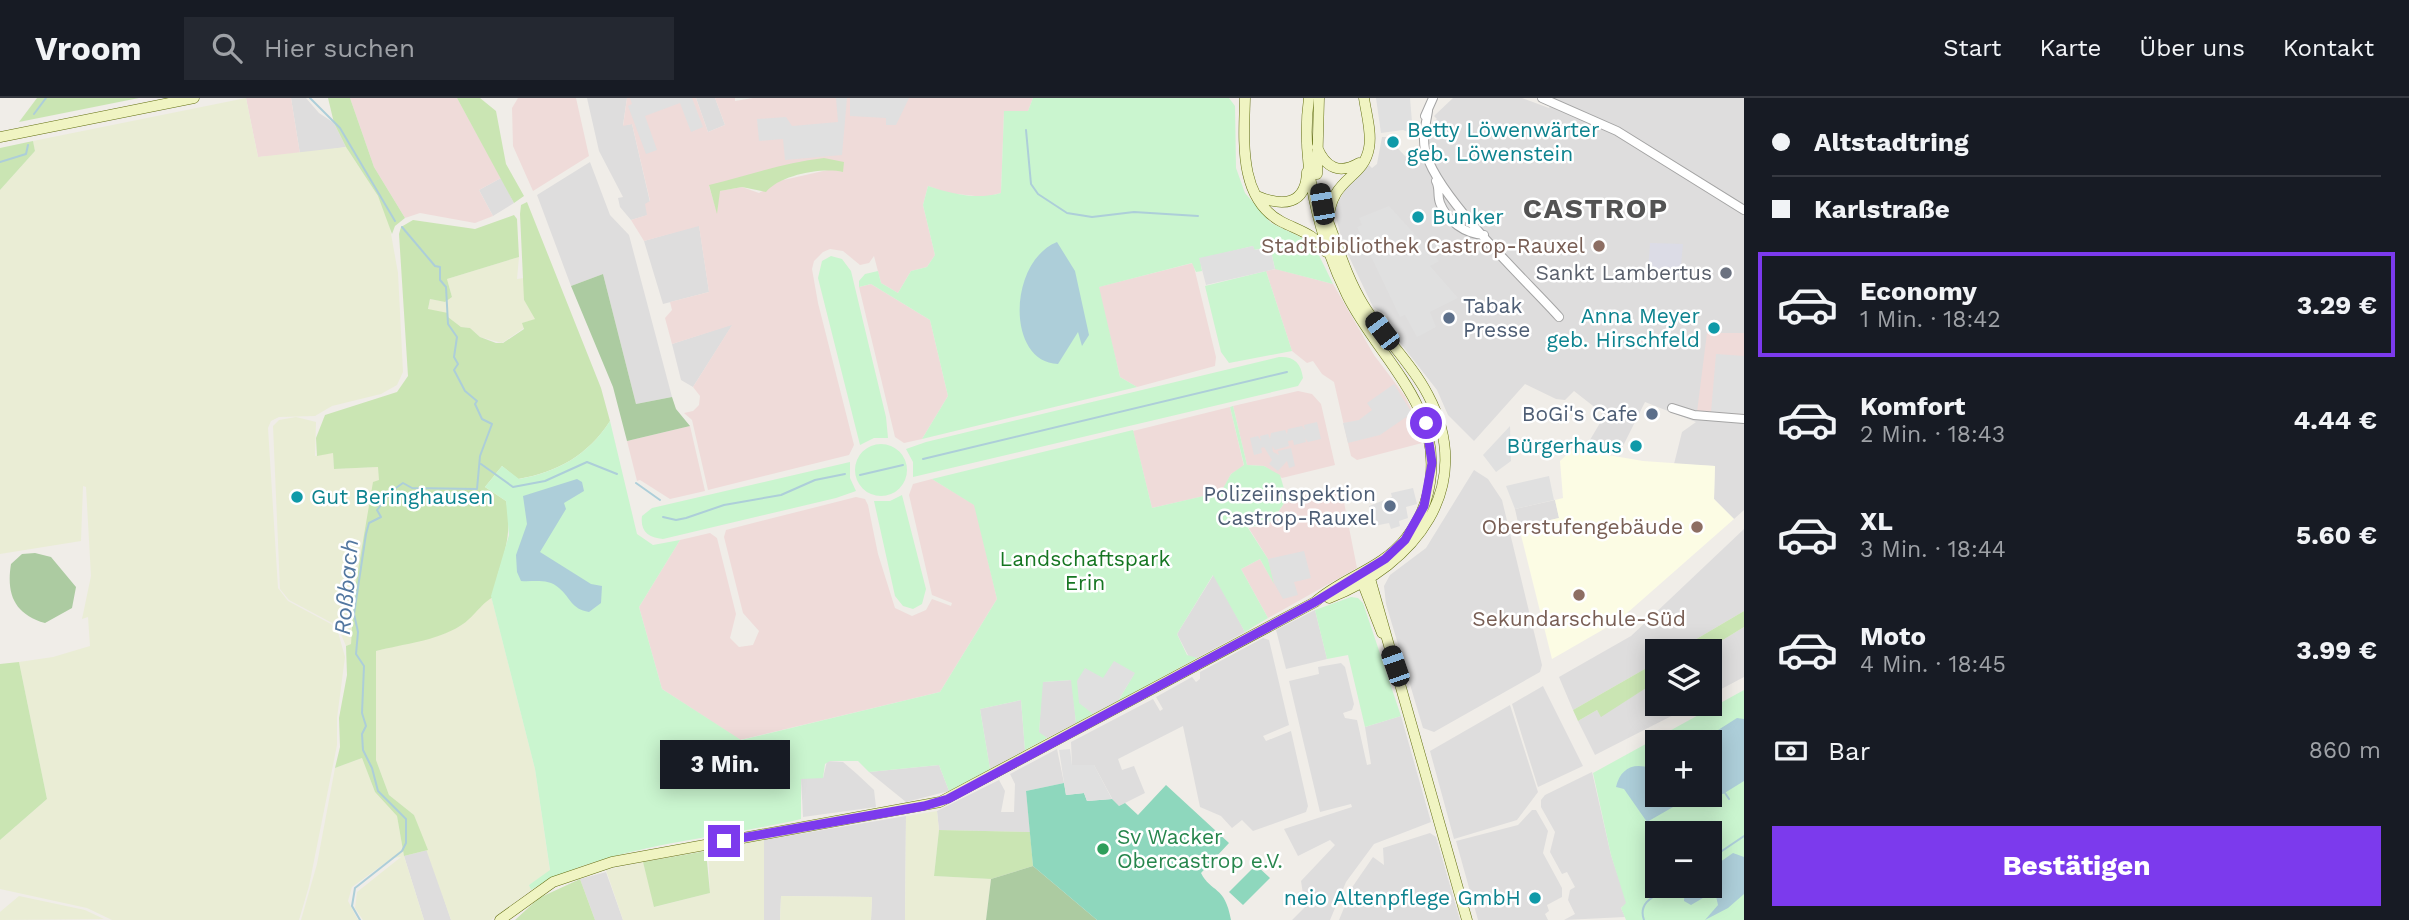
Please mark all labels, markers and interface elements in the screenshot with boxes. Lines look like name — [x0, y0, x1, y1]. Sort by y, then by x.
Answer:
search box — [184, 17, 674, 80]
text: Vroom — [35, 29, 142, 68]
icon: search — [208, 29, 246, 67]
text: Hier suchen — [264, 33, 415, 63]
text: Start — [1943, 34, 2001, 62]
text: Karte — [2039, 34, 2101, 62]
text: Über uns — [2139, 34, 2245, 62]
text: Kontakt — [2283, 34, 2374, 62]
place label: Betty Löwenwärter geb. Löwenstein — [1407, 117, 1600, 166]
text: Altstadtring — [1814, 127, 1969, 157]
marker: Betty Löwenwärter geb. Löwenstein — [1385, 134, 1401, 150]
car — [1309, 181, 1336, 227]
district label: CASTROP — [1523, 192, 1669, 225]
text: Karlstraße — [1814, 194, 1950, 224]
place label: Bunker — [1432, 204, 1504, 229]
marker: Bunker — [1410, 209, 1426, 225]
place label: Stadtbibliothek Castrop-Rauxel — [1261, 233, 1586, 258]
marker: Stadtbibliothek Castrop-Rauxel — [1591, 238, 1607, 254]
place label: Sankt Lambertus — [1535, 260, 1712, 285]
marker: Sankt Lambertus — [1718, 265, 1734, 281]
icon: car — [1776, 273, 1839, 336]
text: Economy — [1860, 276, 1977, 306]
text: 3.29 € — [2297, 290, 2377, 320]
place label: Tabak Presse — [1463, 293, 1530, 342]
place label: Anna Meyer geb. Hirschfeld — [1547, 303, 1700, 352]
text: 1 Min. · 18:42 — [1860, 306, 2001, 333]
car — [1361, 308, 1404, 354]
marker: Tabak Presse — [1441, 310, 1457, 326]
marker: Anna Meyer geb. Hirschfeld — [1706, 320, 1722, 336]
icon: car — [1776, 388, 1839, 451]
text: Komfort — [1860, 391, 1965, 421]
place label: BoGi's Cafe — [1522, 401, 1638, 426]
text: 4.44 € — [2294, 405, 2377, 435]
marker: BoGi's Cafe — [1644, 406, 1660, 422]
route start — [1410, 407, 1442, 439]
text: 2 Min. · 18:43 — [1860, 421, 2005, 448]
place label: Bürgerhaus — [1507, 433, 1622, 458]
marker: Bürgerhaus — [1628, 438, 1644, 454]
place label: Polizeiinspektion Castrop-Rauxel — [1203, 481, 1377, 530]
place label: Gut Beringhausen — [311, 484, 493, 509]
marker: Gut Beringhausen — [289, 489, 305, 505]
marker: Polizeiinspektion Castrop-Rauxel — [1382, 498, 1398, 514]
icon: car — [1776, 503, 1839, 566]
text: XL — [1860, 506, 1893, 536]
place label: Oberstufengebäude — [1482, 514, 1683, 539]
marker: Oberstufengebäude — [1689, 519, 1705, 535]
text: 5.60 € — [2296, 520, 2377, 550]
text: 3 Min. · 18:44 — [1860, 536, 2006, 563]
water label: Roßbach — [329, 538, 364, 636]
park label: Landschaftspark Erin — [1000, 546, 1170, 595]
marker: Sekundarschule-Süd — [1571, 587, 1587, 603]
place label: Sekundarschule-Süd — [1472, 606, 1686, 631]
icon: car — [1776, 618, 1839, 681]
text: Moto — [1860, 621, 1926, 651]
text: 3.99 € — [2296, 635, 2377, 665]
map controls — [1645, 639, 1722, 898]
button: layers — [1645, 639, 1722, 716]
car — [1379, 643, 1412, 689]
text: 4 Min. · 18:45 — [1860, 651, 2006, 678]
button: + — [1645, 730, 1722, 807]
icon: cash — [1772, 732, 1810, 770]
text: Bar — [1828, 736, 1870, 766]
text: 860 m — [2309, 737, 2381, 764]
callout: 3 Min. — [659, 740, 789, 788]
text: 3 Min. — [691, 751, 759, 778]
button: − — [1645, 821, 1722, 898]
place label: Sv Wacker Obercastrop e.V. — [1117, 824, 1283, 873]
route end — [708, 825, 740, 857]
button: Bestätigen — [1772, 826, 2381, 906]
marker: Sv Wacker Obercastrop e.V. — [1095, 841, 1111, 857]
place label: neio Altenpflege GmbH — [1284, 885, 1521, 910]
marker: neio Altenpflege GmbH — [1527, 890, 1543, 906]

